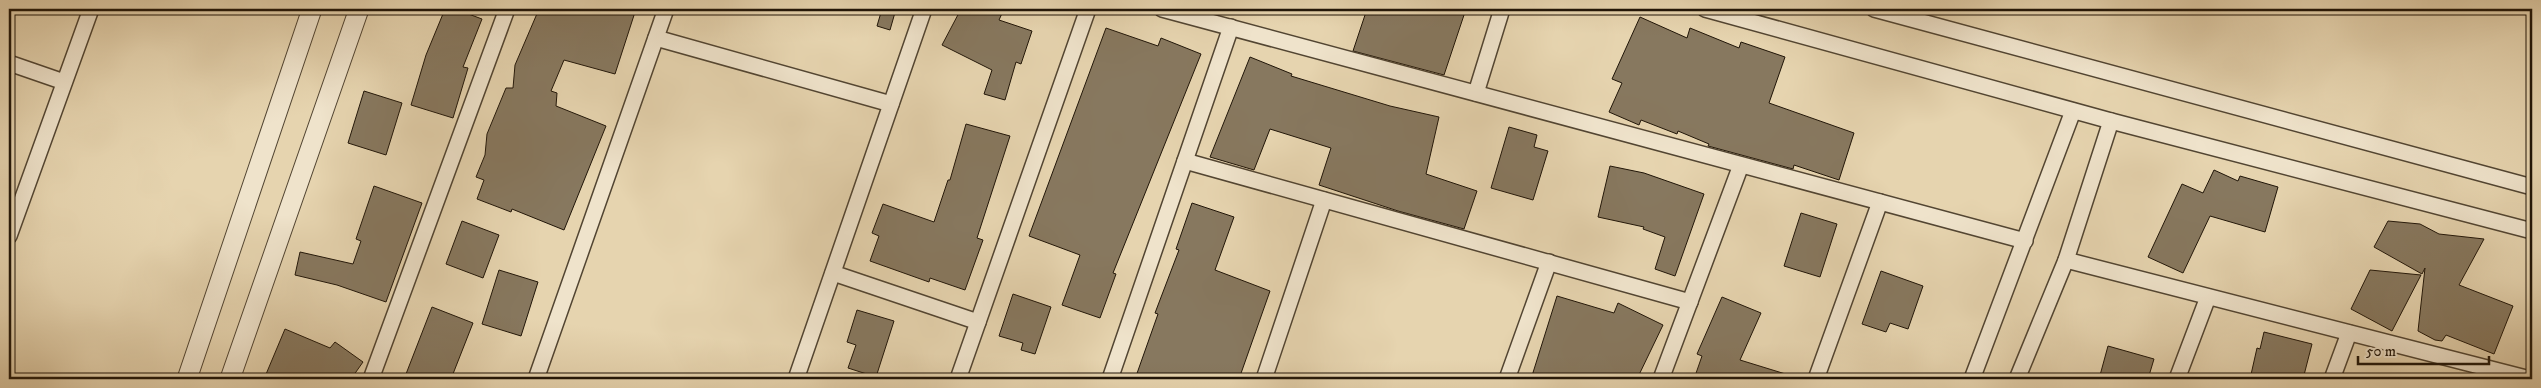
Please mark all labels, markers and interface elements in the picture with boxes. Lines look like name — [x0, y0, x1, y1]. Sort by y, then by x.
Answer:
scale bar — [2358, 333, 2490, 365]
text: 50 m — [2366, 342, 2396, 361]

